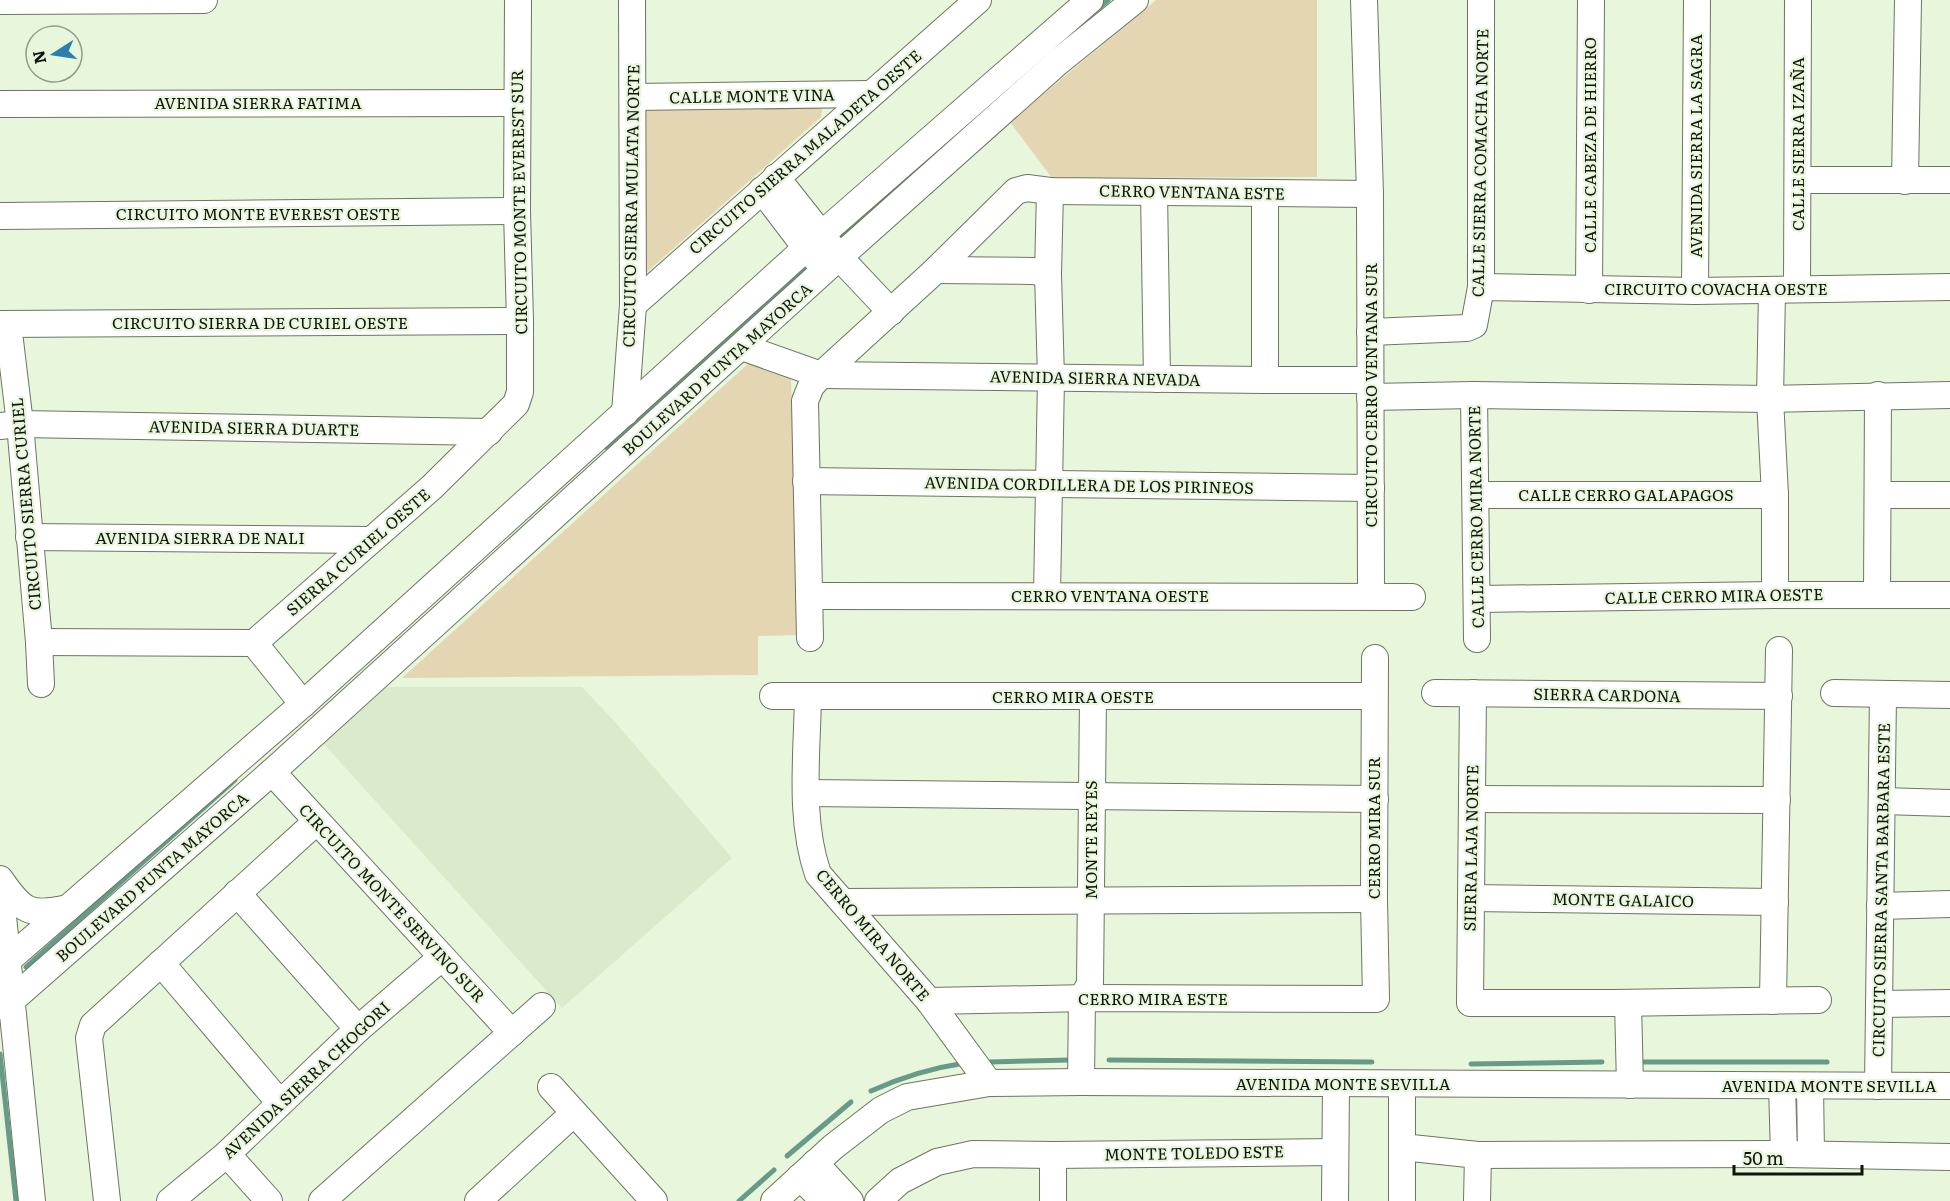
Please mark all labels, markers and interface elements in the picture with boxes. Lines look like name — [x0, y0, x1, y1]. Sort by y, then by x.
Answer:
north arrow — [24, 24, 84, 84]
street label: CALLE SIERRA COMACHA NORTE — [1465, 29, 1493, 297]
street label: AVENIDA SIERRA LA SAGRA — [1683, 34, 1707, 258]
street label: CALLE CABEZA DE HIERRO — [1577, 37, 1601, 253]
street label: CIRCUITO SIERRA MALADETA OESTE — [683, 43, 926, 259]
text: N — [25, 48, 51, 66]
street label: CALLE SIERRA IZAÑA — [1785, 57, 1809, 231]
street label: CIRCUITO SIERRA MULATA NORTE — [616, 64, 644, 348]
street label: CIRCUITO MONTE EVEREST SUR — [504, 69, 532, 335]
street label: CALLE MONTE VINA — [669, 82, 835, 108]
street label: AVENIDA SIERRA FATIMA — [154, 90, 362, 114]
street label: CERRO VENTANA ESTE — [1099, 177, 1285, 205]
street label: CIRCUITO MONTE EVEREST OESTE — [116, 201, 400, 225]
street label: CIRCUITO CERRO VENTANA SUR — [1358, 262, 1382, 527]
street label: BOULEVARD PUNTA MAYORCA — [616, 276, 817, 460]
street label: CIRCUITO COVACHA OESTE — [1604, 276, 1828, 300]
street label: CIRCUITO SIERRA DE CURIEL OESTE — [112, 310, 408, 334]
street label: AVENIDA SIERRA NEVADA — [989, 363, 1201, 391]
street label: CIRCUITO SIERRA CURIEL — [4, 397, 46, 612]
street label: CALLE CERRO MIRA NORTE — [1461, 406, 1489, 629]
street label: AVENIDA SIERRA DUARTE — [148, 413, 360, 441]
street label: AVENIDA CORDILLERA DE LOS PIRINEOS — [924, 469, 1254, 499]
street label: SIERRA CURIEL OESTE — [280, 482, 435, 621]
street label: CALLE CERRO GALAPAGOS — [1518, 482, 1734, 506]
street label: AVENIDA SIERRA DE NALI — [95, 525, 305, 549]
street label: CALLE CERRO MIRA OESTE — [1605, 581, 1823, 609]
street label: CERRO VENTANA OESTE — [1011, 583, 1209, 607]
street label: SIERRA CARDONA — [1533, 681, 1681, 707]
street label: CERRO MIRA OESTE — [992, 684, 1154, 708]
street label: CIRCUITO SIERRA SANTA BARBARA ESTE — [1865, 723, 1895, 1057]
street label: CERRO MIRA SUR — [1361, 756, 1385, 899]
street label: SIERRA LAJA NORTE — [1457, 764, 1483, 932]
street label: MONTE REYES — [1078, 780, 1102, 900]
street label: BOULEVARD PUNTA MAYORCA — [50, 786, 253, 967]
street label: CIRCUITO MONTE SERVINO SUR — [294, 798, 492, 1007]
street label: CERRO MIRA NORTE — [811, 863, 936, 1006]
street label: MONTE GALAICO — [1552, 886, 1694, 912]
street label: CERRO MIRA ESTE — [1078, 986, 1228, 1010]
street label: AVENIDA SIERRA CHOGORI — [216, 995, 395, 1164]
street label: AVENIDA MONTE SEVILLA — [1236, 1071, 1451, 1095]
street label: AVENIDA MONTE SEVILLA — [1722, 1073, 1937, 1097]
street label: MONTE TOLEDO ESTE — [1104, 1138, 1284, 1166]
scale bar — [1734, 1138, 1862, 1176]
text: 50 m — [1743, 1144, 1784, 1171]

